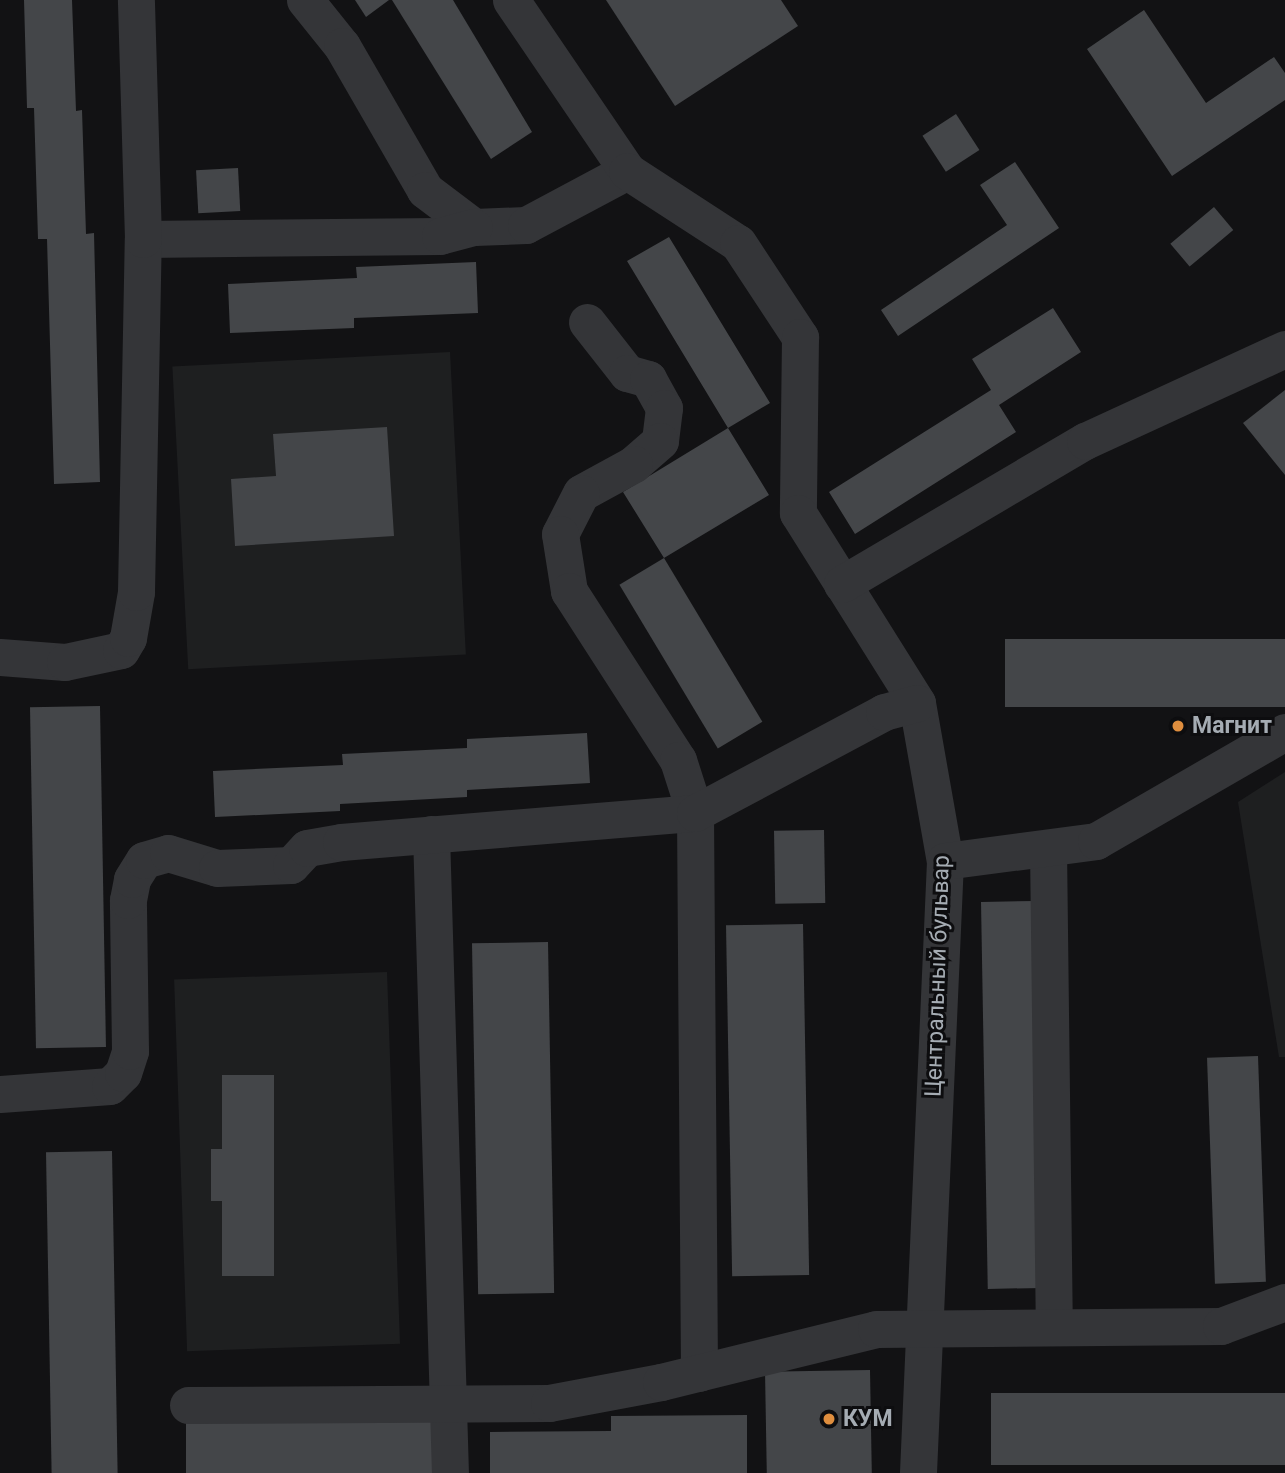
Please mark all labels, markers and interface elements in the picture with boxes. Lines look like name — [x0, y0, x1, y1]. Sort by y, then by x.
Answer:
place label: Магнит — [1192, 712, 1272, 740]
marker: Магнит — [1170, 718, 1186, 734]
street label: Центральный бульвар — [920, 855, 956, 1097]
place label: КУМ — [843, 1405, 893, 1433]
marker: КУМ — [821, 1411, 837, 1427]

